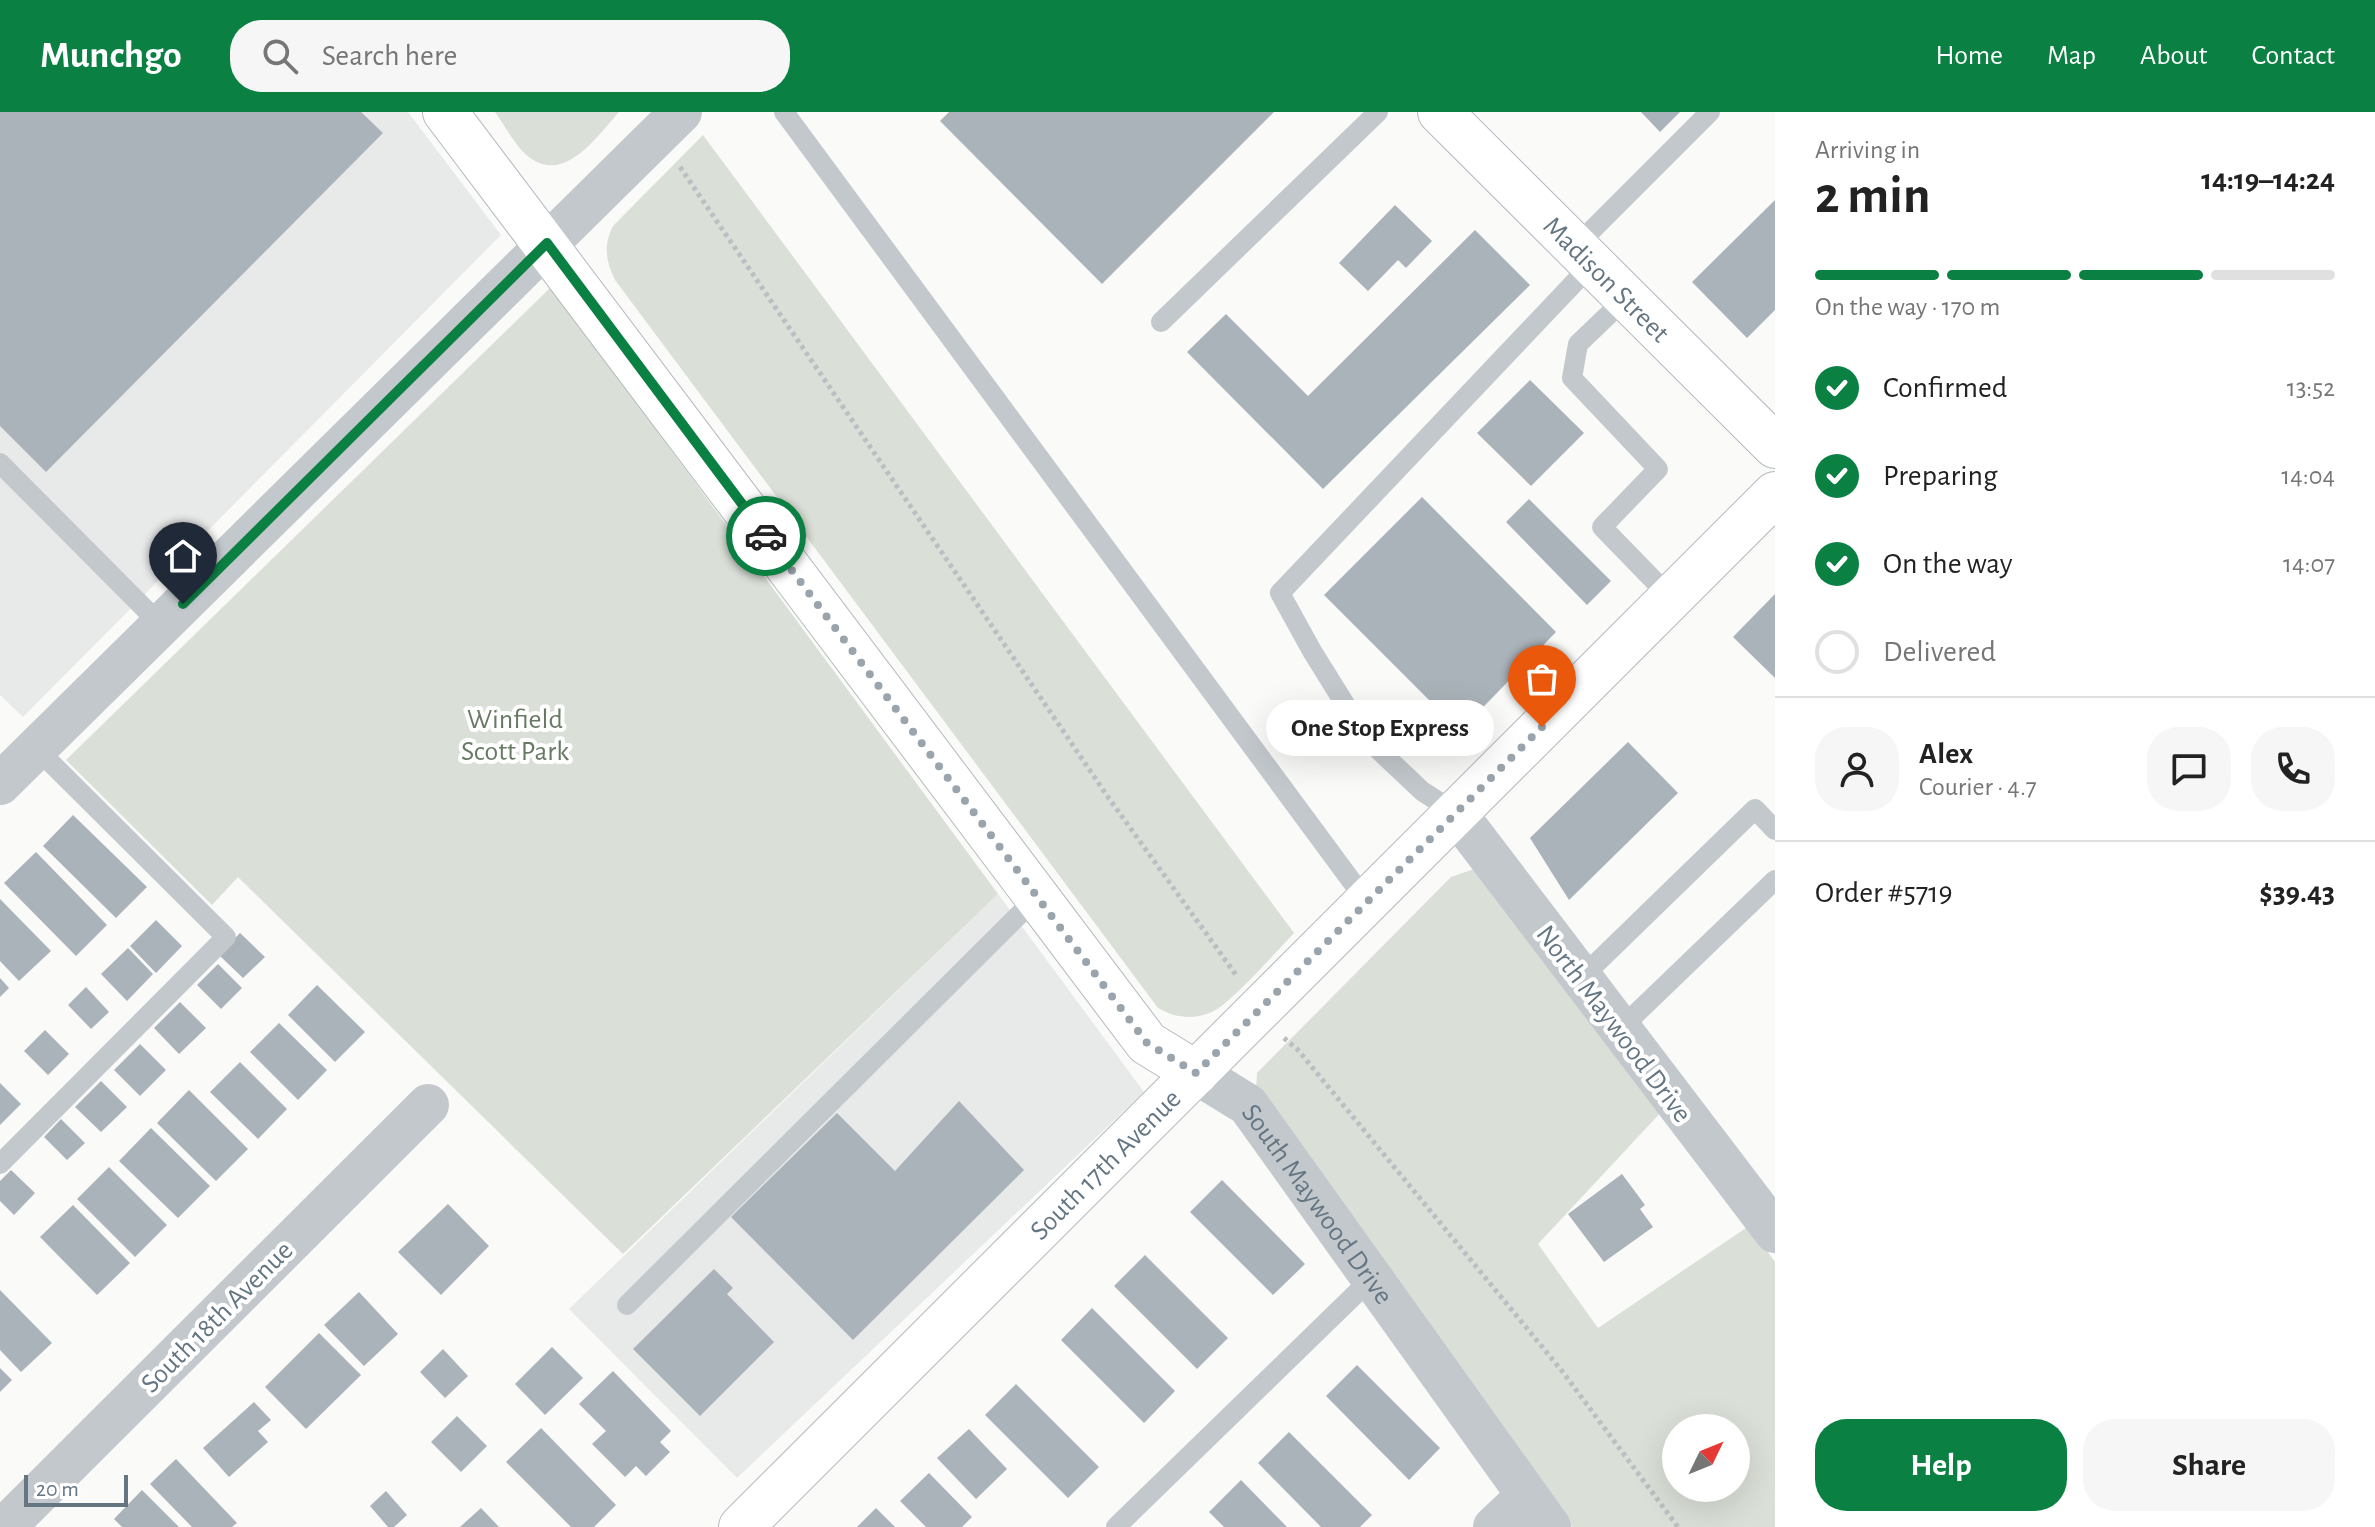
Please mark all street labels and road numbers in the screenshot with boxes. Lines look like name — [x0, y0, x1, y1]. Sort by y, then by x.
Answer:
street label: Madison Street — [1537, 212, 1674, 348]
street label: North Maywood Drive — [1530, 920, 1696, 1128]
street label: South 17th Avenue — [1025, 1085, 1187, 1246]
street label: South Maywood Drive — [1236, 1099, 1398, 1310]
street label: South 18th Avenue — [136, 1236, 299, 1399]

